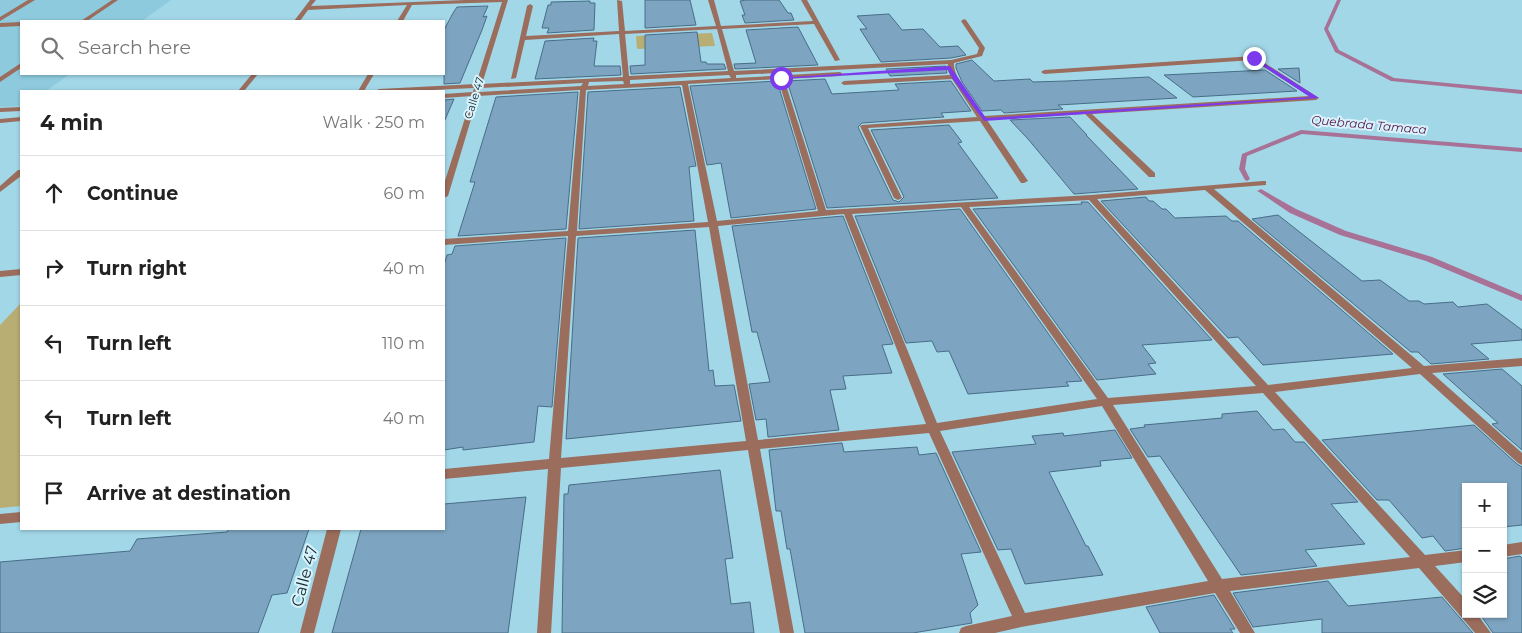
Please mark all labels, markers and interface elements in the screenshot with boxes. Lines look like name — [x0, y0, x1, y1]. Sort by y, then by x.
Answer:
search box — [20, 20, 445, 75]
icon: search — [38, 34, 66, 62]
text: Search here — [78, 36, 191, 59]
route end — [1243, 47, 1266, 70]
route start — [770, 67, 793, 90]
street label: Calle 47 — [461, 75, 487, 121]
text: 4 min — [40, 110, 103, 135]
water label: Quebrada Tamaca — [1311, 112, 1427, 137]
text: Walk · 250 m — [322, 113, 425, 132]
icon: ahead — [40, 179, 68, 207]
text: Continue — [87, 182, 178, 205]
text: 60 m — [383, 184, 425, 203]
icon: right — [40, 254, 68, 282]
text: Turn right — [87, 257, 187, 280]
text: 40 m — [383, 259, 425, 278]
icon: left — [40, 329, 68, 357]
text: Turn left — [87, 332, 172, 355]
text: 110 m — [382, 334, 425, 353]
icon: left — [40, 404, 68, 432]
text: Turn left — [87, 407, 172, 430]
text: 40 m — [383, 409, 425, 428]
icon: arrive — [40, 479, 68, 507]
text: Arrive at destination — [87, 482, 291, 505]
map controls — [1462, 483, 1507, 618]
button: + — [1462, 483, 1507, 528]
button: − — [1462, 528, 1507, 573]
street label: Calle 47 — [287, 544, 322, 609]
button: layers — [1462, 573, 1507, 618]

